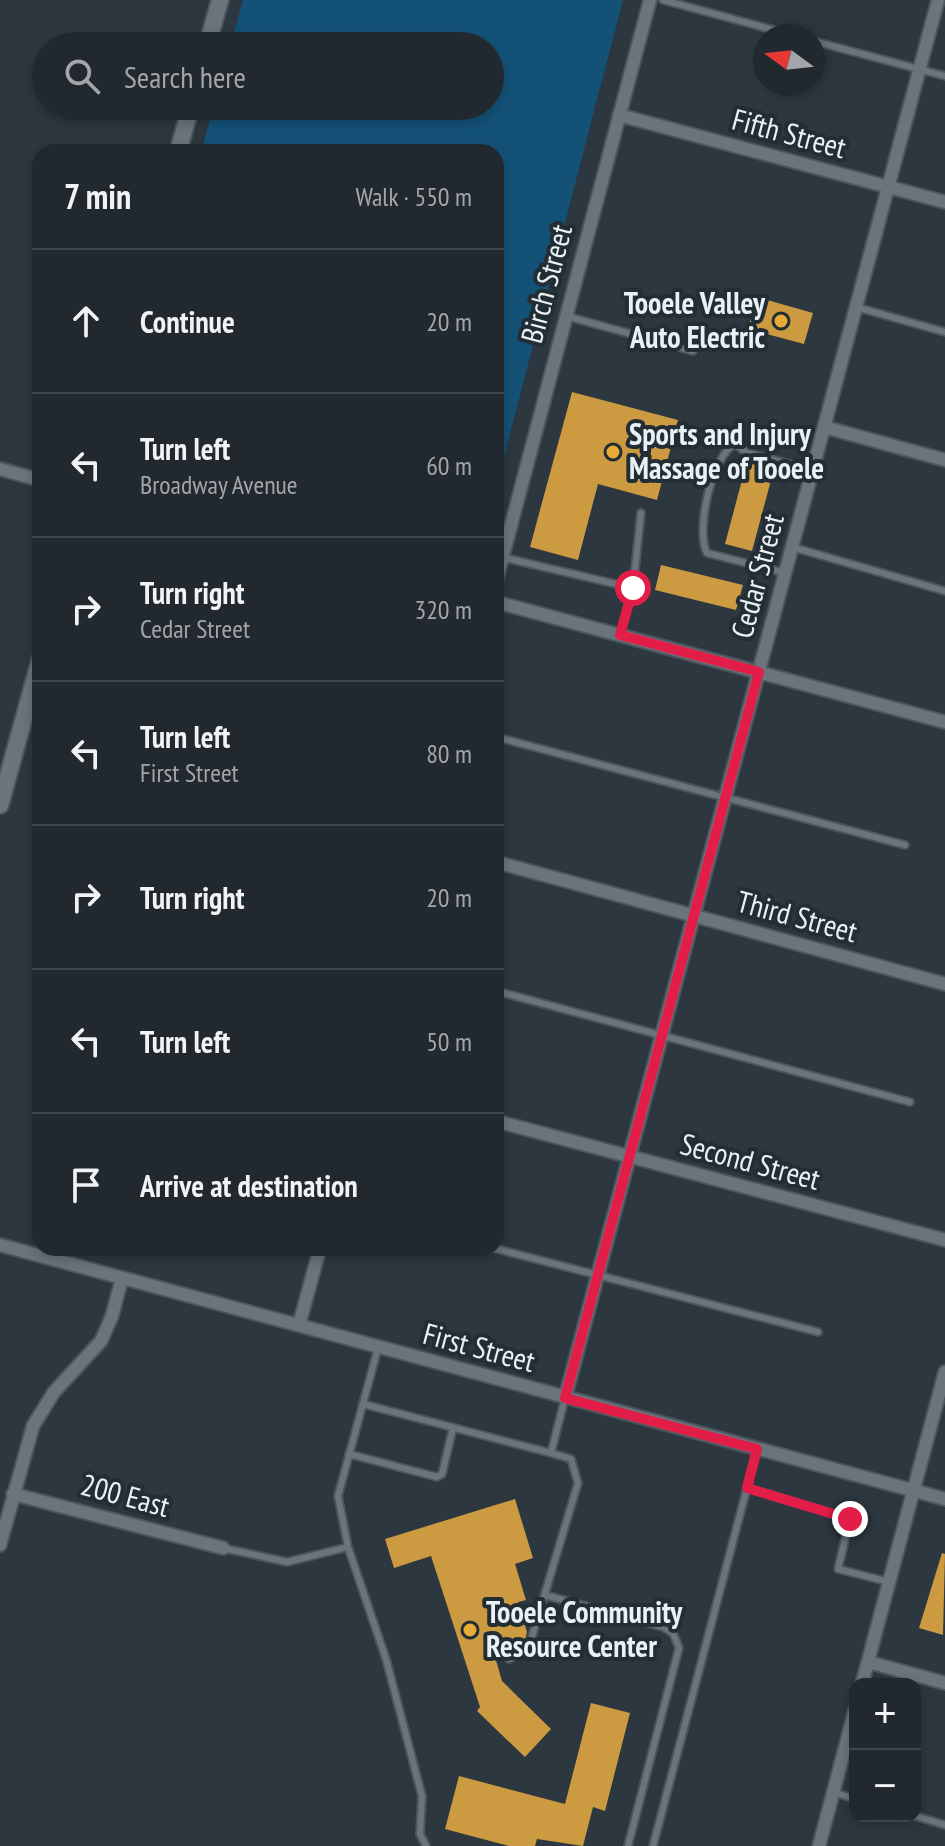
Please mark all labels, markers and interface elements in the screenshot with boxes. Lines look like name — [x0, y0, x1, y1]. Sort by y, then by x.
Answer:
north arrow — [753, 24, 825, 96]
search box — [32, 32, 504, 120]
icon: search — [60, 54, 104, 98]
text: Search here — [124, 57, 246, 96]
street label: Fifth Street — [728, 99, 851, 167]
text: 7 min — [64, 174, 131, 218]
text: Walk · 550 m — [355, 180, 472, 213]
street label: Birch Street — [511, 219, 580, 347]
place label: Tooele Valley Auto Electric — [624, 283, 766, 356]
icon: ahead — [64, 299, 108, 343]
text: Continue — [140, 302, 235, 341]
text: 20 m — [426, 305, 472, 338]
marker: Tooele Valley Auto Electric — [772, 312, 790, 330]
place label: Sports and Injury Massage of Tooele — [629, 414, 824, 487]
text: Turn left — [140, 429, 230, 468]
icon: left — [64, 443, 108, 487]
marker: Sports and Injury Massage of Tooele — [604, 443, 622, 461]
text: 60 m — [426, 449, 472, 482]
text: Broadway Avenue — [140, 468, 298, 501]
street label: Cedar Street — [721, 509, 792, 642]
route start — [615, 570, 651, 606]
text: Turn right — [140, 573, 244, 612]
icon: right — [64, 587, 108, 631]
text: 320 m — [414, 593, 472, 626]
text: Cedar Street — [140, 612, 250, 645]
text: Turn left — [140, 717, 230, 756]
icon: left — [64, 731, 108, 775]
text: 80 m — [426, 737, 472, 770]
text: First Street — [140, 756, 239, 789]
icon: right — [64, 875, 108, 919]
text: Turn right — [140, 878, 244, 917]
text: 20 m — [426, 881, 472, 914]
street label: Third Street — [733, 881, 862, 950]
icon: left — [64, 1019, 108, 1063]
text: Turn left — [140, 1022, 230, 1061]
text: 50 m — [426, 1025, 472, 1058]
street label: Second Street — [676, 1123, 825, 1198]
icon: arrive — [64, 1163, 108, 1207]
text: Arrive at destination — [140, 1166, 358, 1205]
street label: First Street — [419, 1313, 540, 1380]
street label: 200 East — [77, 1464, 175, 1525]
route end — [832, 1501, 868, 1537]
place label: Tooele Community Resource Center — [486, 1592, 683, 1665]
marker: Tooele Community Resource Center — [461, 1621, 479, 1639]
map controls — [849, 1678, 921, 1822]
button: + — [849, 1678, 921, 1750]
button: − — [849, 1750, 921, 1822]

